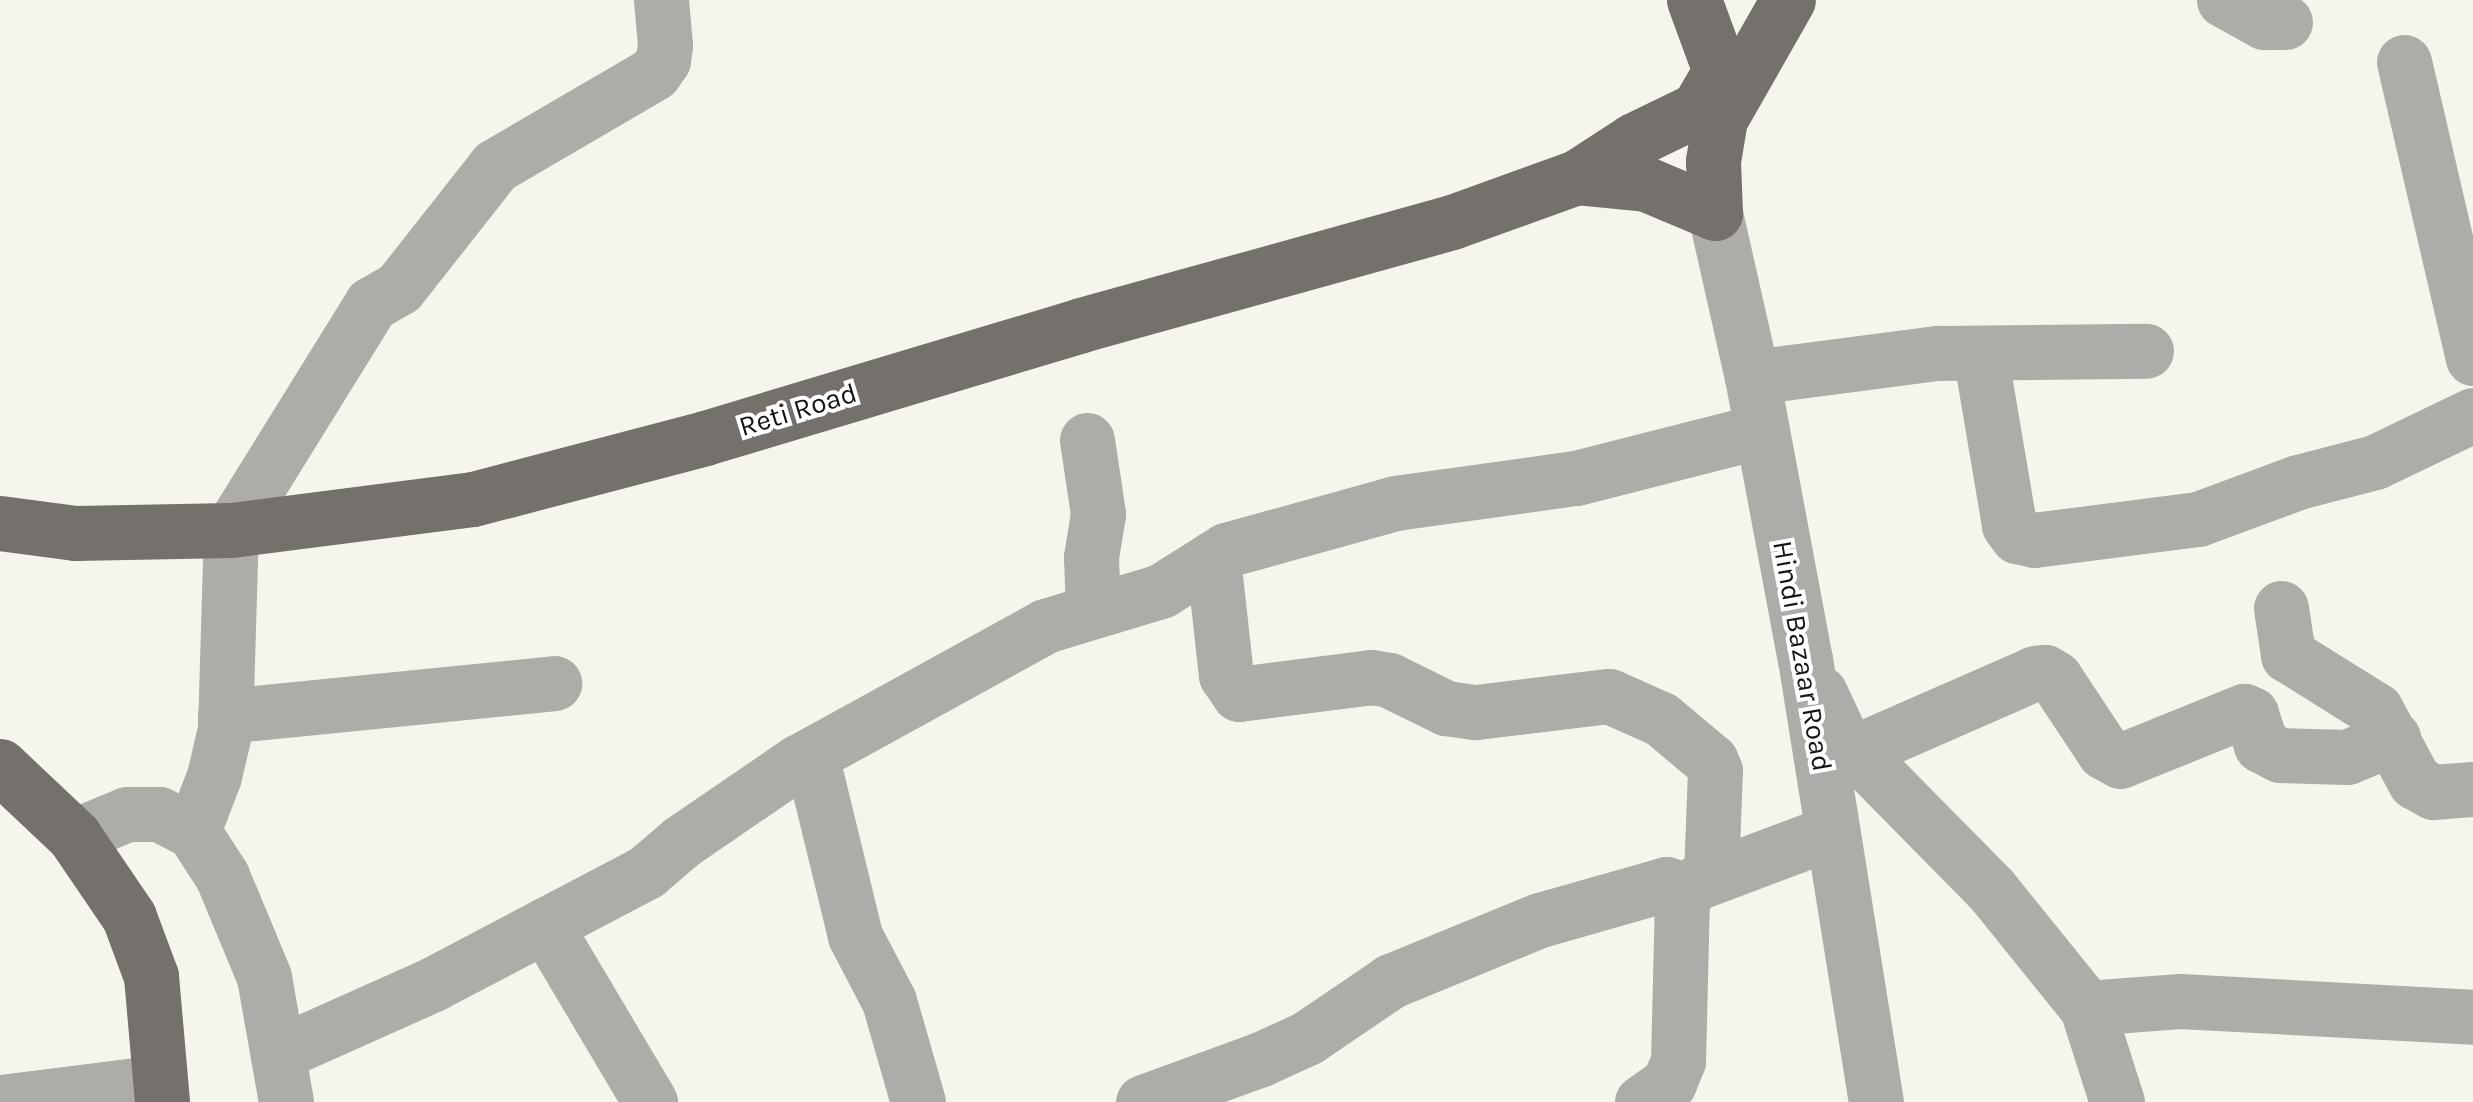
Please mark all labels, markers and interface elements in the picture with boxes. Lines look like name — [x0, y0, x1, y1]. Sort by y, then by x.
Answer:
street label: Reti Road — [735, 376, 861, 444]
street label: Hindi Bazaar Road — [1765, 538, 1839, 774]

